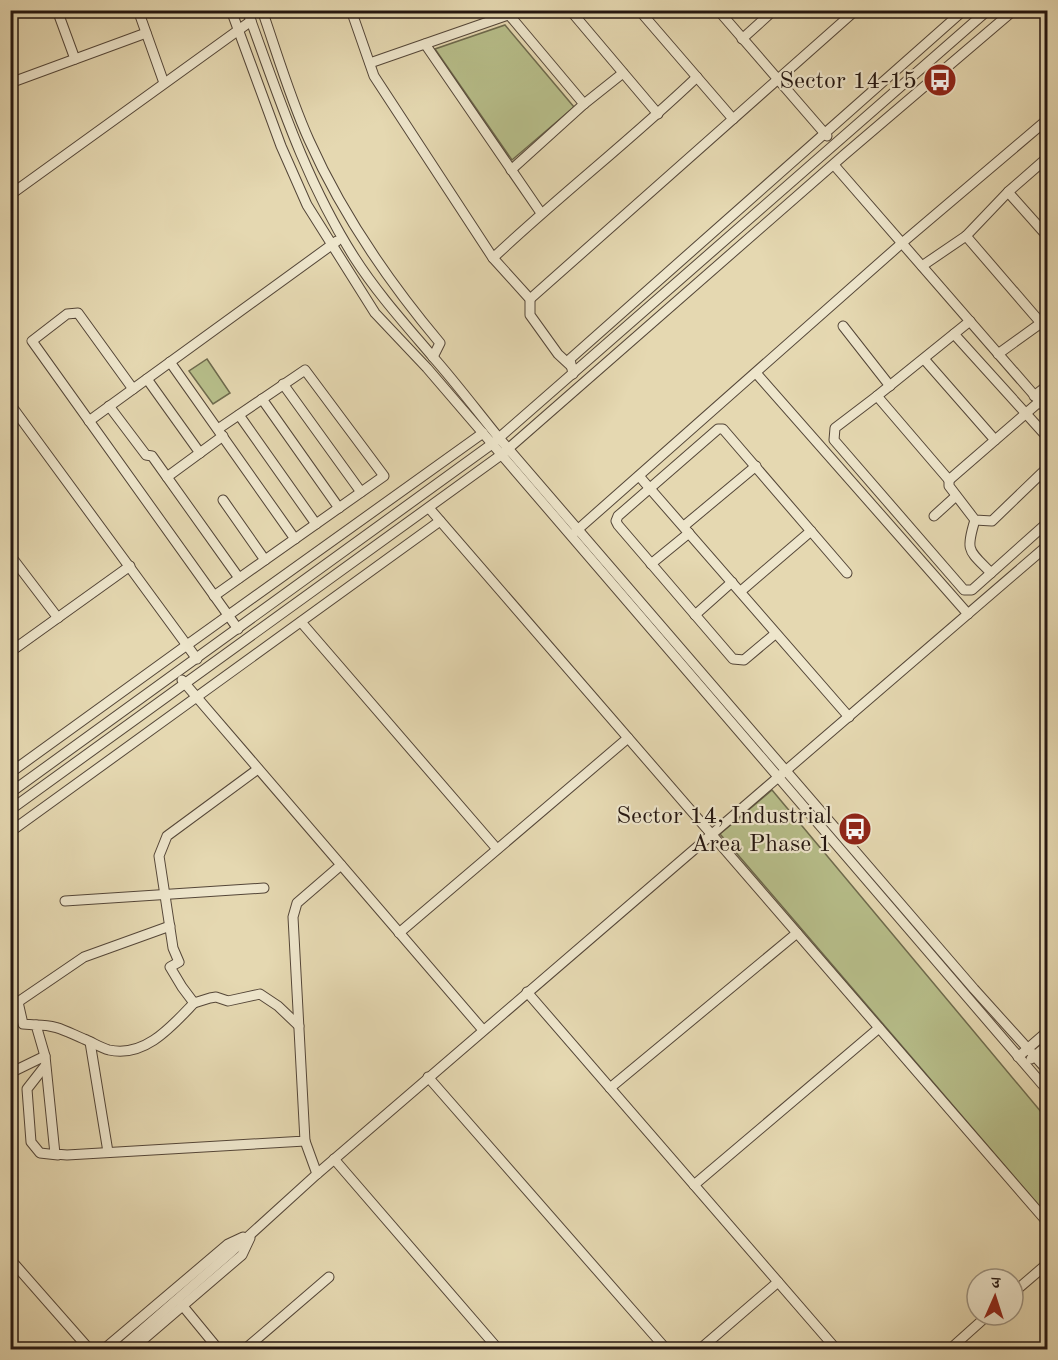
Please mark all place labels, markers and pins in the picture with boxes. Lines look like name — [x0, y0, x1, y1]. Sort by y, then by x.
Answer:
bus stop icon: Sector 14-15 — [922, 62, 958, 98]
place label: Sector 14-15 — [779, 70, 917, 94]
place label: Sector 14, Industrial Area Phase 1 — [616, 805, 832, 857]
bus stop icon: Sector 14, Industrial Area Phase 1 — [837, 811, 873, 847]

